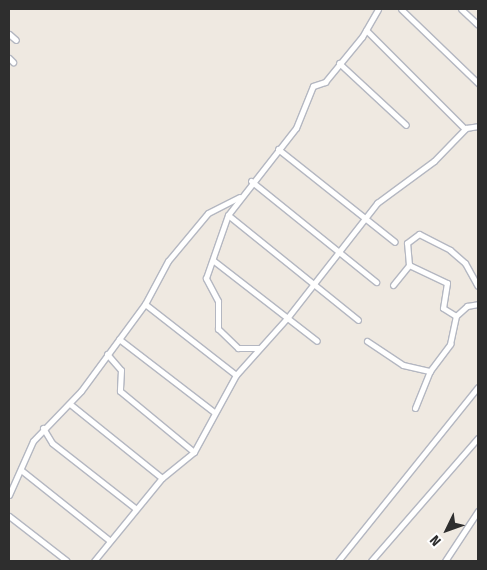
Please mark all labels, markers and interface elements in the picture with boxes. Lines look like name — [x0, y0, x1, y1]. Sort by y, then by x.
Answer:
north arrow — [422, 505, 472, 555]
text: N — [426, 532, 445, 549]

